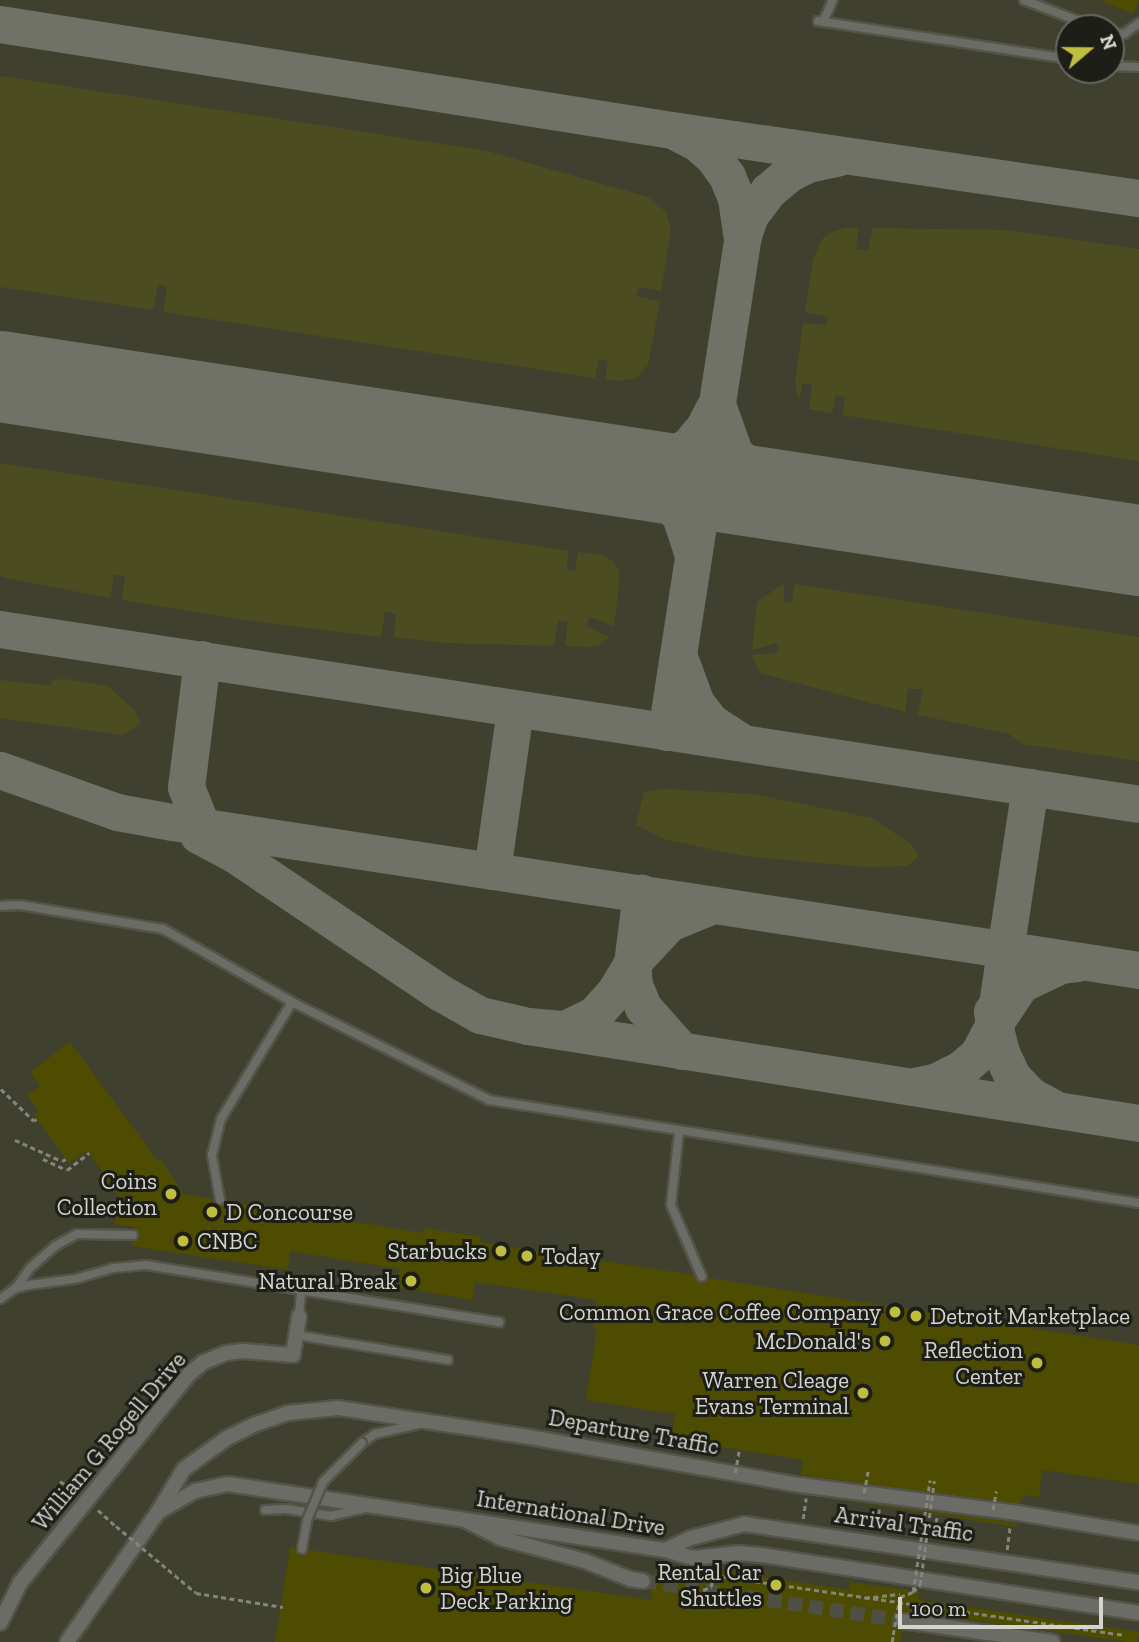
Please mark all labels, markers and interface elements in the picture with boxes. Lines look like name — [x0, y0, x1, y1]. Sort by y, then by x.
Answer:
north arrow — [1055, 14, 1125, 84]
text: N — [1095, 32, 1122, 53]
place label: Coins Collection — [57, 1167, 157, 1221]
marker: Coins Collection — [163, 1186, 179, 1202]
place label: D Concourse — [226, 1198, 353, 1226]
marker: D Concourse — [204, 1204, 220, 1220]
place label: CNBC — [197, 1227, 258, 1255]
marker: CNBC — [175, 1233, 191, 1249]
place label: Starbucks — [388, 1237, 487, 1265]
place label: Today — [541, 1242, 601, 1270]
marker: Starbucks — [493, 1243, 509, 1259]
marker: Today — [519, 1248, 535, 1264]
place label: Natural Break — [258, 1267, 397, 1295]
marker: Natural Break — [403, 1273, 419, 1289]
place label: Common Grace Coffee Company — [559, 1298, 881, 1326]
place label: Detroit Marketplace — [930, 1302, 1130, 1330]
marker: Common Grace Coffee Company — [887, 1304, 903, 1320]
marker: Detroit Marketplace — [908, 1308, 924, 1324]
place label: McDonald's — [756, 1327, 871, 1355]
marker: McDonald's — [877, 1333, 893, 1349]
place label: Reflection Center — [924, 1336, 1023, 1390]
street label: William G Rogell Drive — [26, 1346, 192, 1536]
marker: Reflection Center — [1029, 1355, 1045, 1371]
place label: Warren Cleage Evans Terminal — [694, 1366, 849, 1420]
marker: Warren Cleage Evans Terminal — [855, 1385, 871, 1401]
street label: Departure Traffic — [547, 1403, 721, 1461]
street label: International Drive — [475, 1484, 667, 1542]
street label: Arrival Traffic — [833, 1501, 975, 1547]
place label: Rental Car Shuttles — [657, 1558, 762, 1612]
place label: Big Blue Deck Parking — [440, 1561, 573, 1615]
marker: Rental Car Shuttles — [768, 1577, 784, 1593]
marker: Big Blue Deck Parking — [418, 1580, 434, 1596]
scale bar — [901, 1582, 1106, 1626]
text: 100 m — [911, 1596, 966, 1621]

